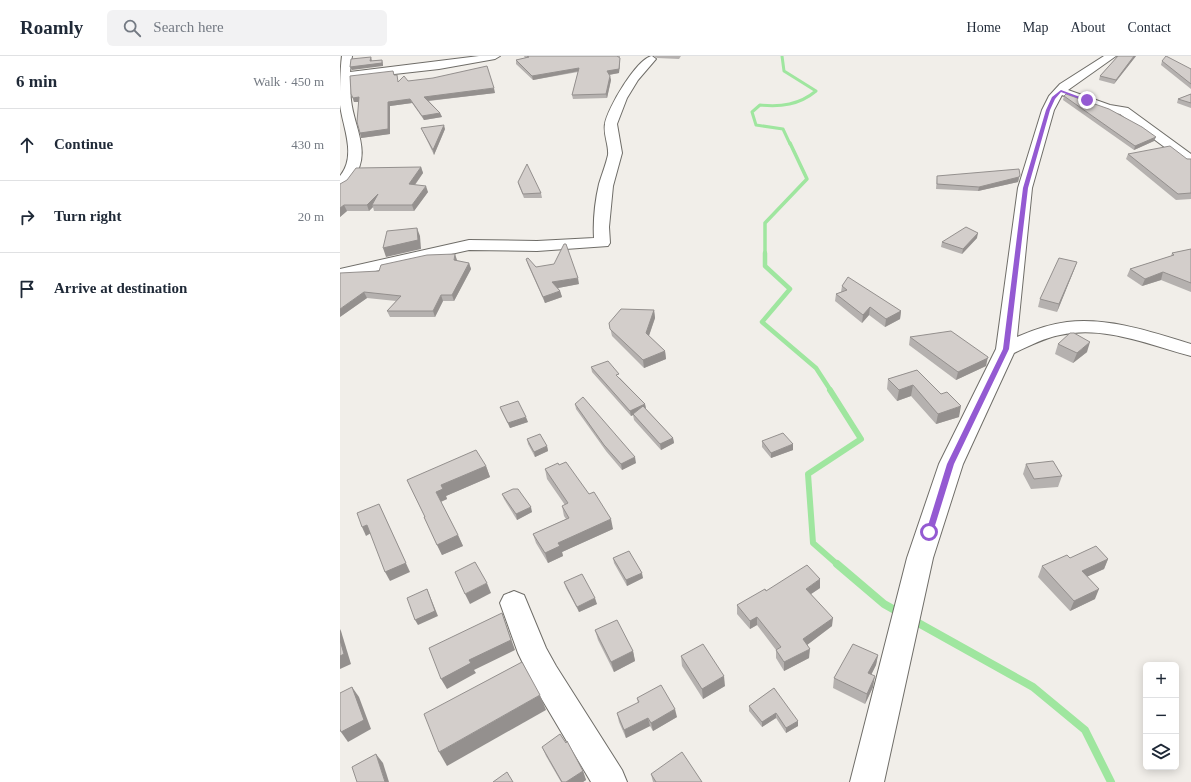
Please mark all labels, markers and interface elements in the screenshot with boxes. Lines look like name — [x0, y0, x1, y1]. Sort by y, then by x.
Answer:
search box — [107, 10, 387, 46]
text: Roamly — [20, 17, 83, 38]
icon: search — [121, 17, 143, 39]
text: Search here — [153, 19, 224, 35]
text: Home — [967, 20, 1001, 35]
text: Map — [1023, 20, 1048, 35]
text: About — [1070, 20, 1105, 35]
text: Contact — [1127, 20, 1171, 35]
text: 6 min — [16, 72, 57, 91]
text: Walk · 450 m — [253, 74, 324, 89]
route end — [1078, 91, 1096, 109]
icon: ahead — [16, 134, 38, 156]
text: Continue — [54, 136, 113, 152]
text: 430 m — [291, 137, 324, 152]
icon: right — [16, 206, 38, 228]
text: Turn right — [54, 208, 121, 224]
text: 20 m — [298, 209, 324, 224]
icon: arrive — [16, 278, 38, 300]
text: Arrive at destination — [54, 280, 187, 296]
route start — [920, 523, 938, 541]
map controls — [1143, 662, 1179, 770]
button: + — [1143, 662, 1179, 698]
button: − — [1143, 698, 1179, 734]
button: layers — [1143, 734, 1179, 770]

